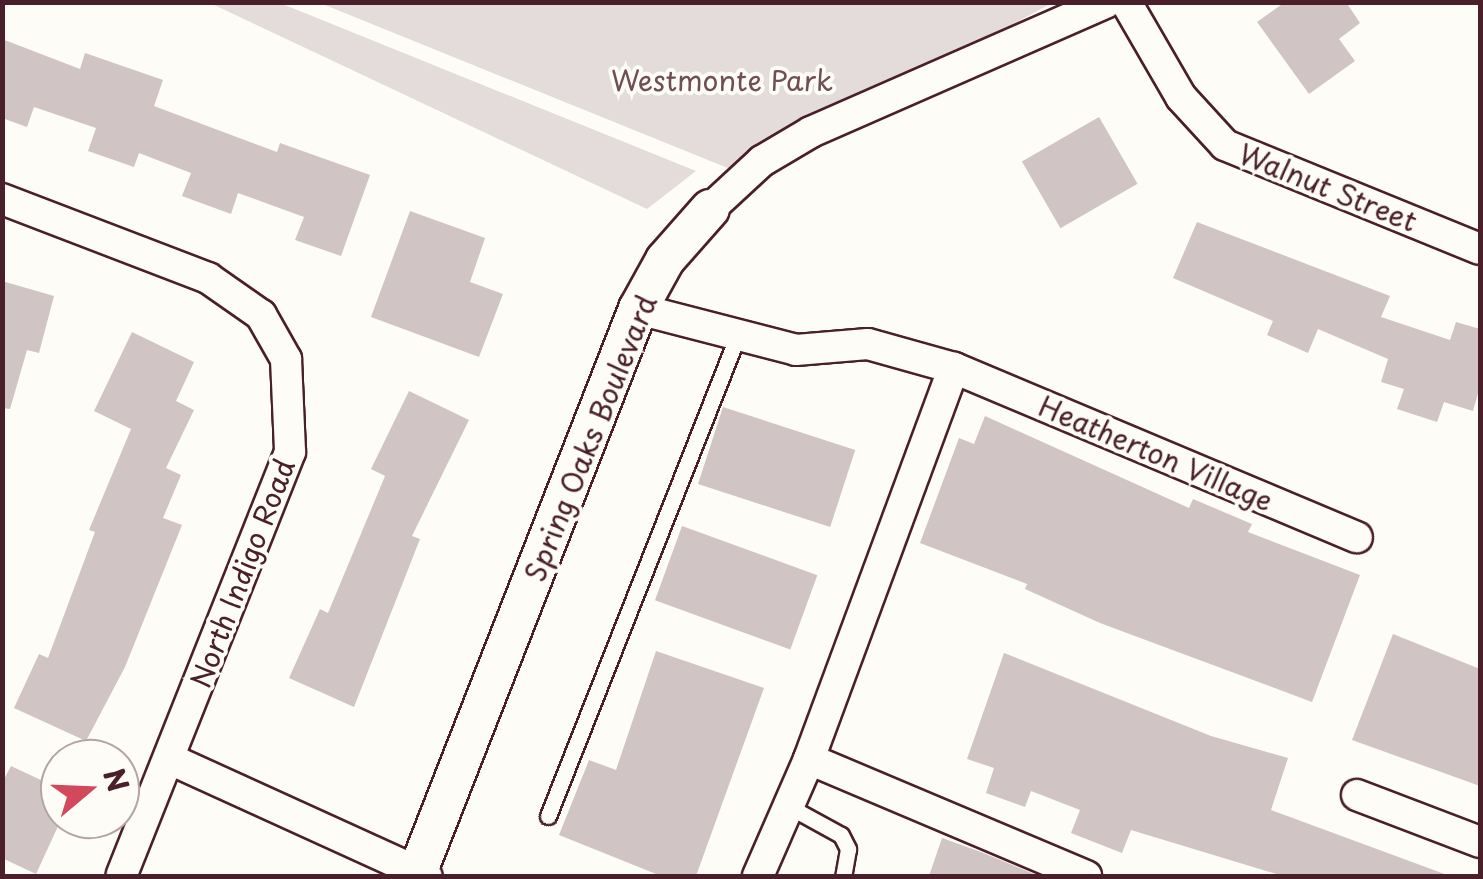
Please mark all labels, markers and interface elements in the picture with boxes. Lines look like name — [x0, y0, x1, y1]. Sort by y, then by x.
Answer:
park label: Westmonte Park — [611, 63, 833, 97]
street label: Walnut Street — [1235, 136, 1421, 238]
street label: Spring Oaks Boulevard — [517, 289, 663, 587]
street label: Heatherton Village — [1034, 389, 1278, 517]
street label: North Indigo Road — [182, 452, 302, 694]
north arrow — [40, 739, 140, 839]
text: N — [93, 762, 141, 797]

